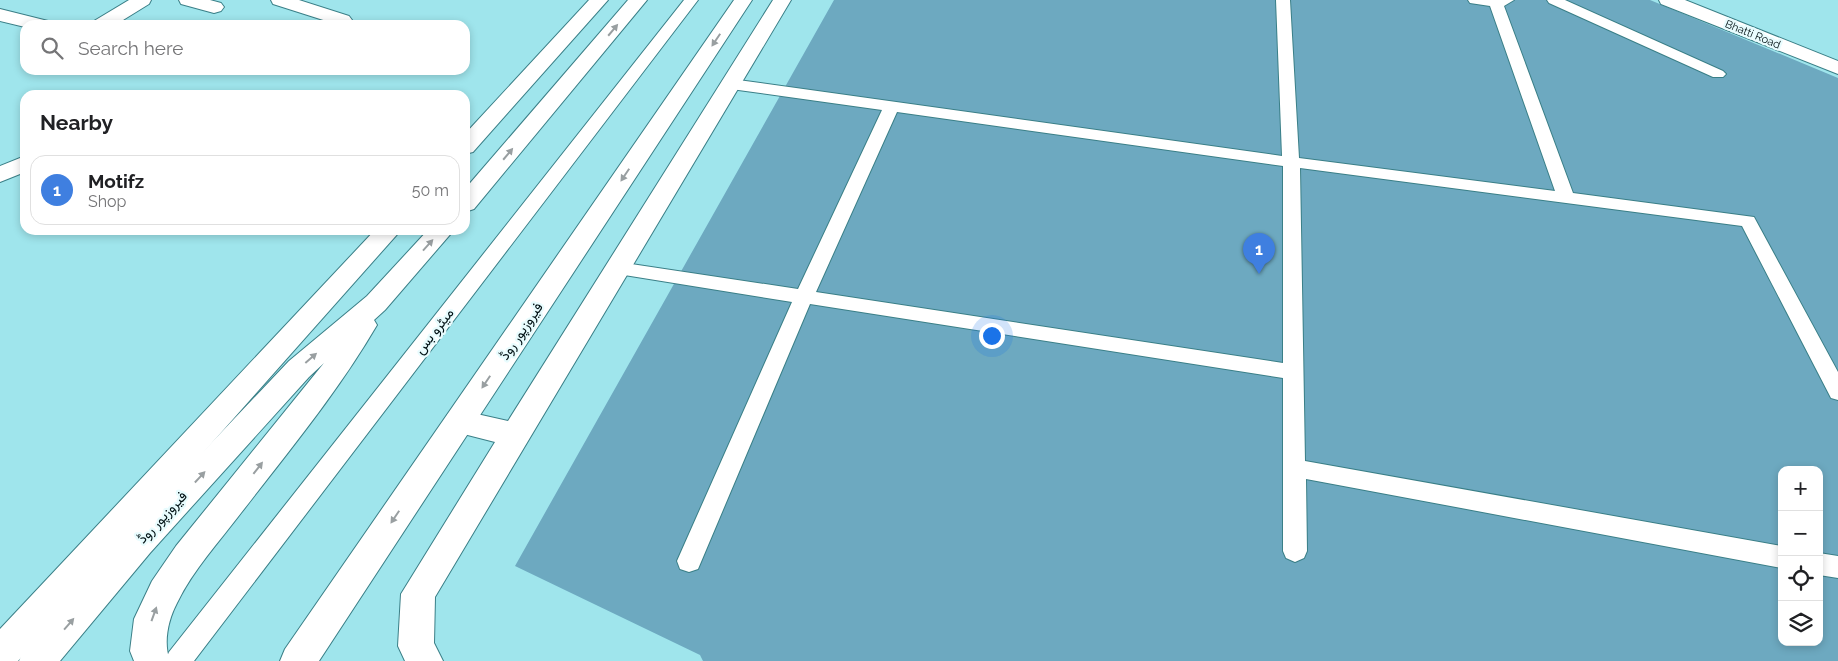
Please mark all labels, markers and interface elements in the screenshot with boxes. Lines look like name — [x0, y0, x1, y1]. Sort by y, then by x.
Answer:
street label: Bhatti Road — [1723, 17, 1783, 52]
search box — [20, 20, 470, 75]
one-way arrow — [607, 24, 619, 36]
icon: search — [38, 34, 66, 62]
one-way arrow — [711, 34, 721, 47]
text: Search here — [78, 37, 184, 59]
text: Nearby — [40, 110, 113, 135]
one-way arrow — [502, 148, 514, 160]
one-way arrow — [620, 168, 630, 182]
text: Motifz — [88, 170, 144, 192]
text: 1 — [53, 181, 61, 200]
text: 50 m — [412, 181, 449, 200]
text: Shop — [88, 192, 126, 211]
pin: 1 — [1243, 233, 1275, 274]
one-way arrow — [422, 240, 434, 252]
street label: فیروزپور روڈ — [496, 299, 548, 364]
street label: میٹرو بس — [411, 305, 458, 358]
your location — [979, 323, 1005, 349]
one-way arrow — [305, 353, 318, 364]
one-way arrow — [481, 376, 490, 389]
one-way arrow — [252, 462, 263, 475]
map controls — [1778, 466, 1823, 646]
button: + — [1778, 466, 1823, 511]
one-way arrow — [194, 471, 206, 483]
street label: فیروزپور روڈ — [134, 488, 192, 548]
one-way arrow — [390, 510, 400, 524]
button: − — [1778, 511, 1823, 556]
button: locate — [1778, 556, 1823, 601]
button: layers — [1778, 601, 1823, 646]
one-way arrow — [150, 606, 158, 621]
one-way arrow — [63, 618, 74, 631]

